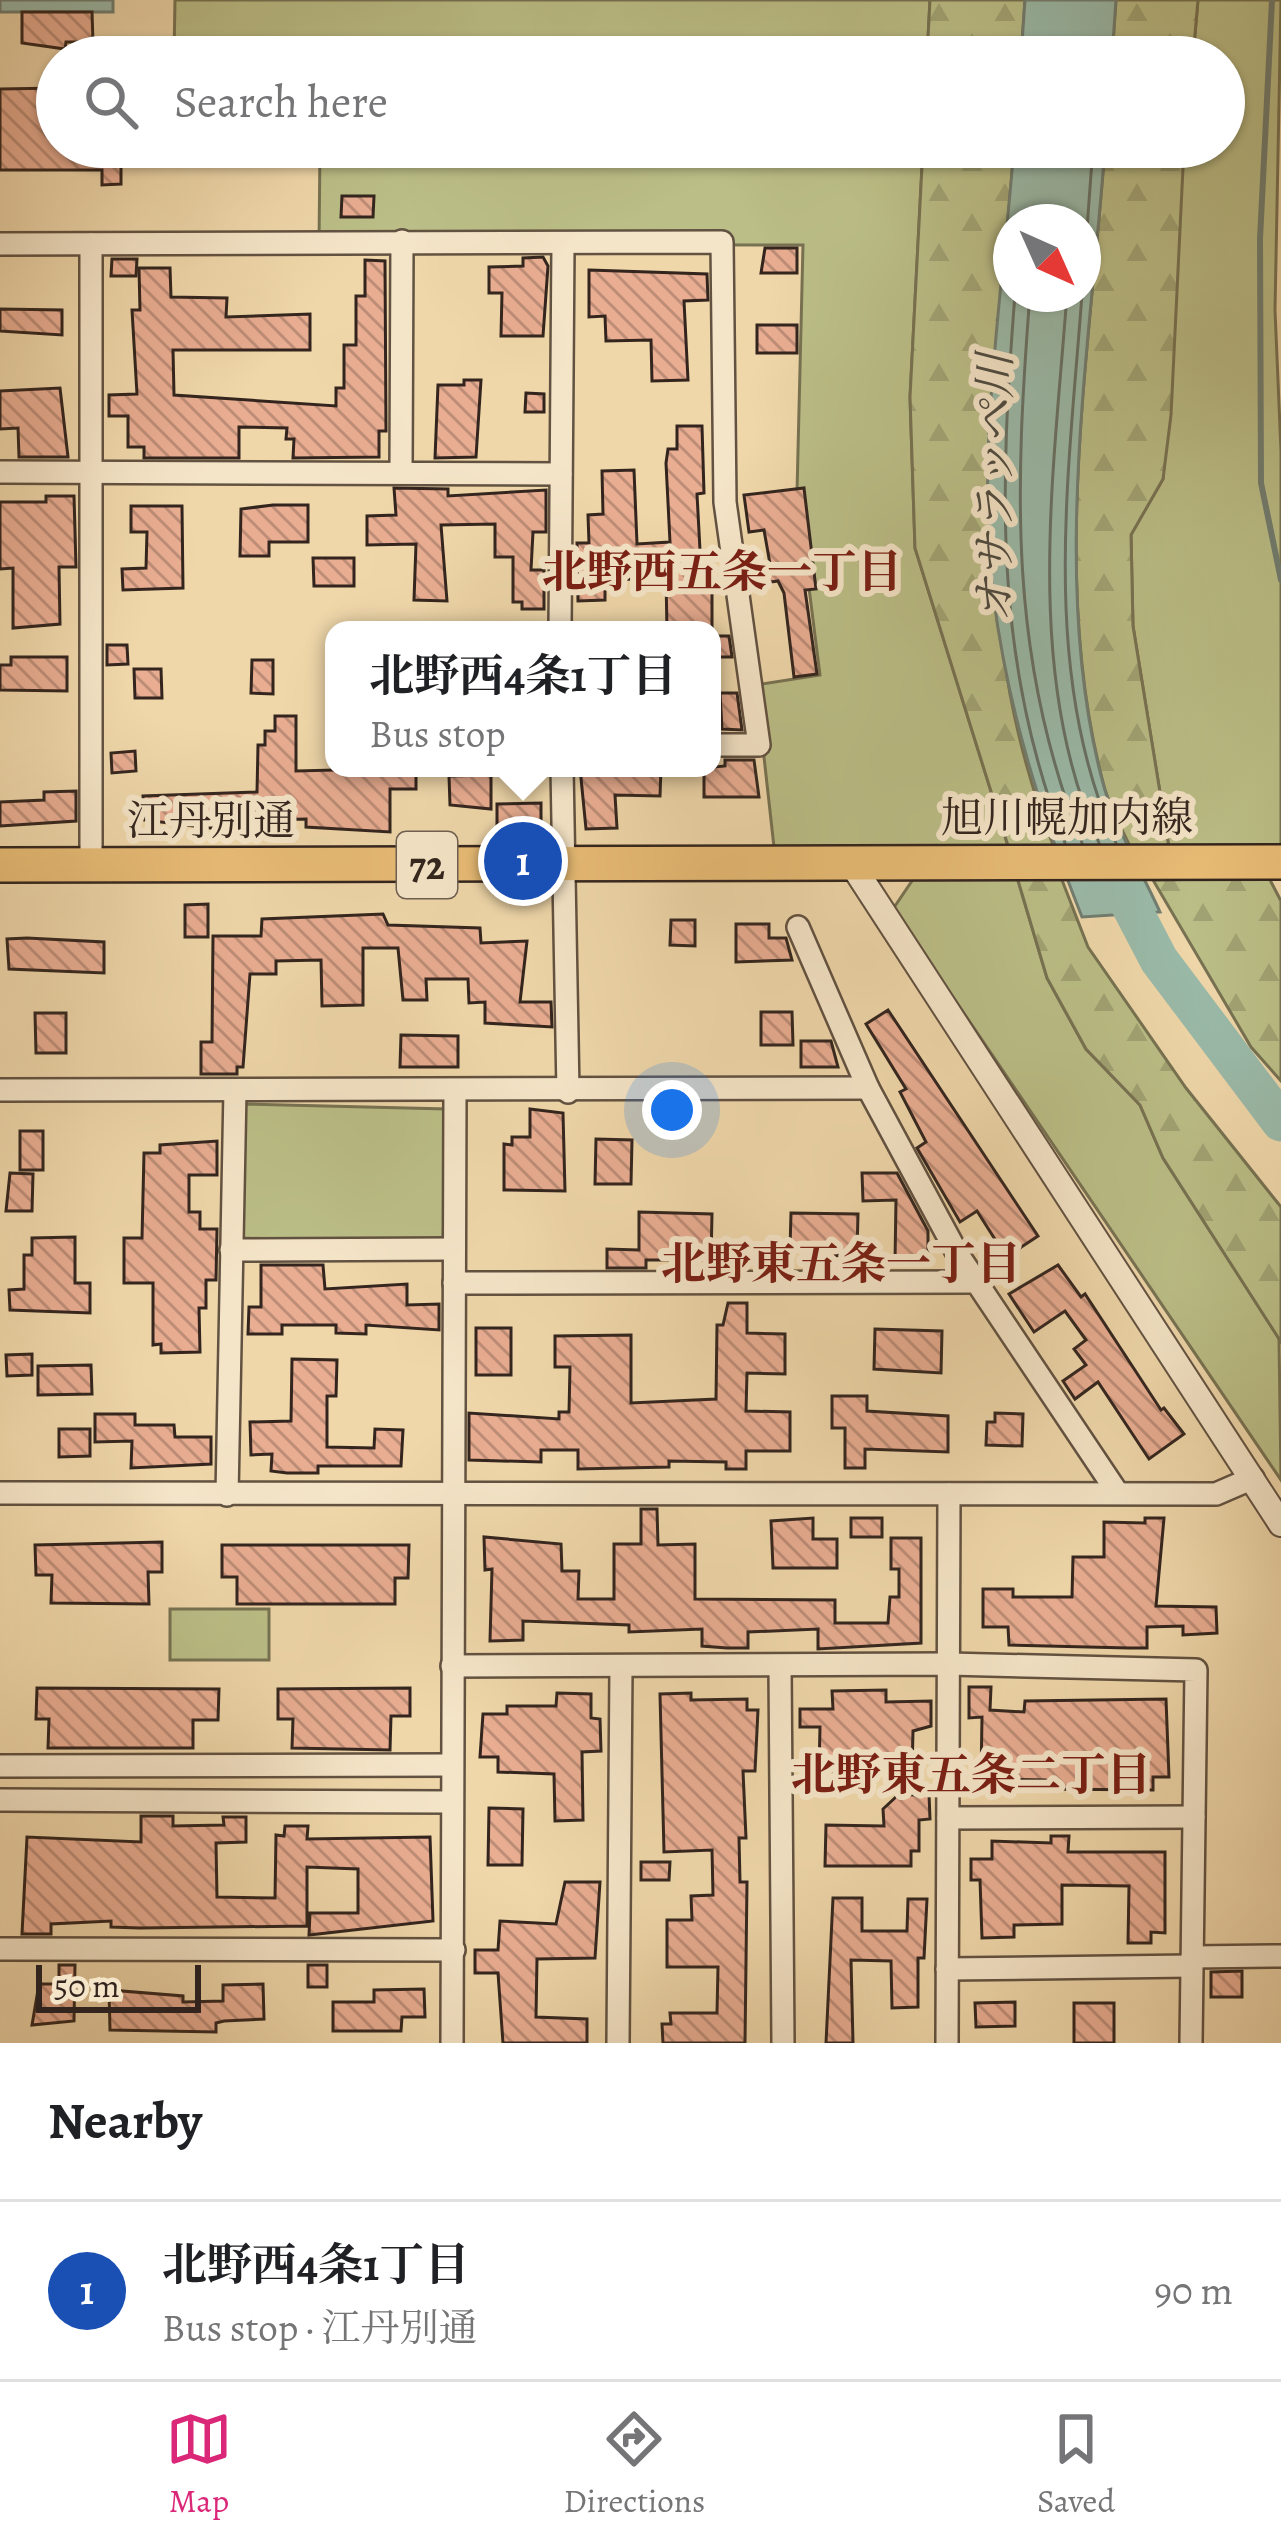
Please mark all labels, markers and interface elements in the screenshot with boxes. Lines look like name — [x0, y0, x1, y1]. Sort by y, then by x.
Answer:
search box — [36, 36, 1245, 168]
icon: search — [78, 69, 144, 135]
text: Search here — [174, 71, 388, 133]
north arrow — [993, 204, 1101, 312]
water label: オサラッペ川 — [964, 348, 1026, 623]
district label: 北野西五条一丁目 — [542, 541, 902, 603]
popup — [325, 621, 721, 777]
text: 北野西4条1丁目 — [369, 645, 677, 707]
text: Bus stop — [369, 707, 506, 760]
street label: 旭川幌加内線 — [941, 789, 1193, 846]
street label: 江丹別通 — [127, 792, 295, 849]
pin: 1 — [484, 816, 562, 906]
road number: 72 — [397, 832, 457, 898]
your location — [642, 1080, 702, 1140]
district label: 北野東五条一丁目 — [661, 1233, 1021, 1295]
district label: 北野東五条二丁目 — [791, 1744, 1151, 1806]
scale bar — [36, 1959, 201, 2012]
text: 50 m — [54, 1963, 120, 2008]
text: Nearby — [48, 2086, 202, 2156]
text: 北野西4条1丁目 — [162, 2234, 469, 2296]
text: 1 — [80, 2264, 94, 2317]
text: 90 m — [1154, 2264, 1233, 2317]
text: Bus stop · 江丹別通 — [162, 2301, 478, 2354]
tab: Map — [166, 2406, 232, 2523]
tab: Directions — [564, 2406, 705, 2523]
tab: Saved — [1037, 2406, 1115, 2523]

